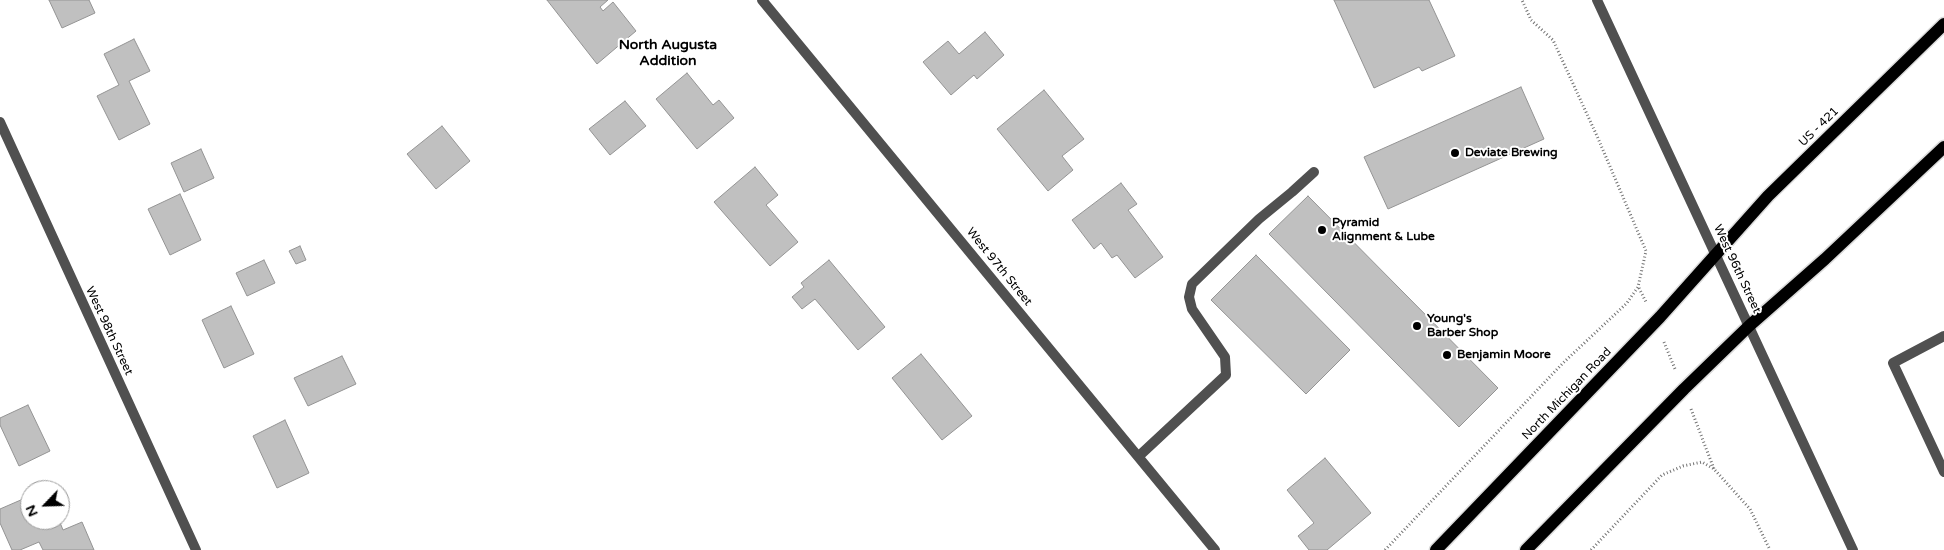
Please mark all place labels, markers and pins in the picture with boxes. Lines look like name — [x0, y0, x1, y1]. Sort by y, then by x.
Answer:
place label: Deviate Brewing — [1465, 146, 1558, 160]
marker: Deviate Brewing — [1449, 147, 1461, 159]
place label: Pyramid Alignment & Lube — [1332, 216, 1435, 244]
marker: Pyramid Alignment & Lube — [1316, 224, 1328, 236]
place label: Young's Barber Shop — [1427, 312, 1498, 340]
marker: Young's Barber Shop — [1411, 320, 1423, 332]
place label: Benjamin Moore — [1457, 348, 1551, 362]
marker: Benjamin Moore — [1441, 349, 1453, 361]

